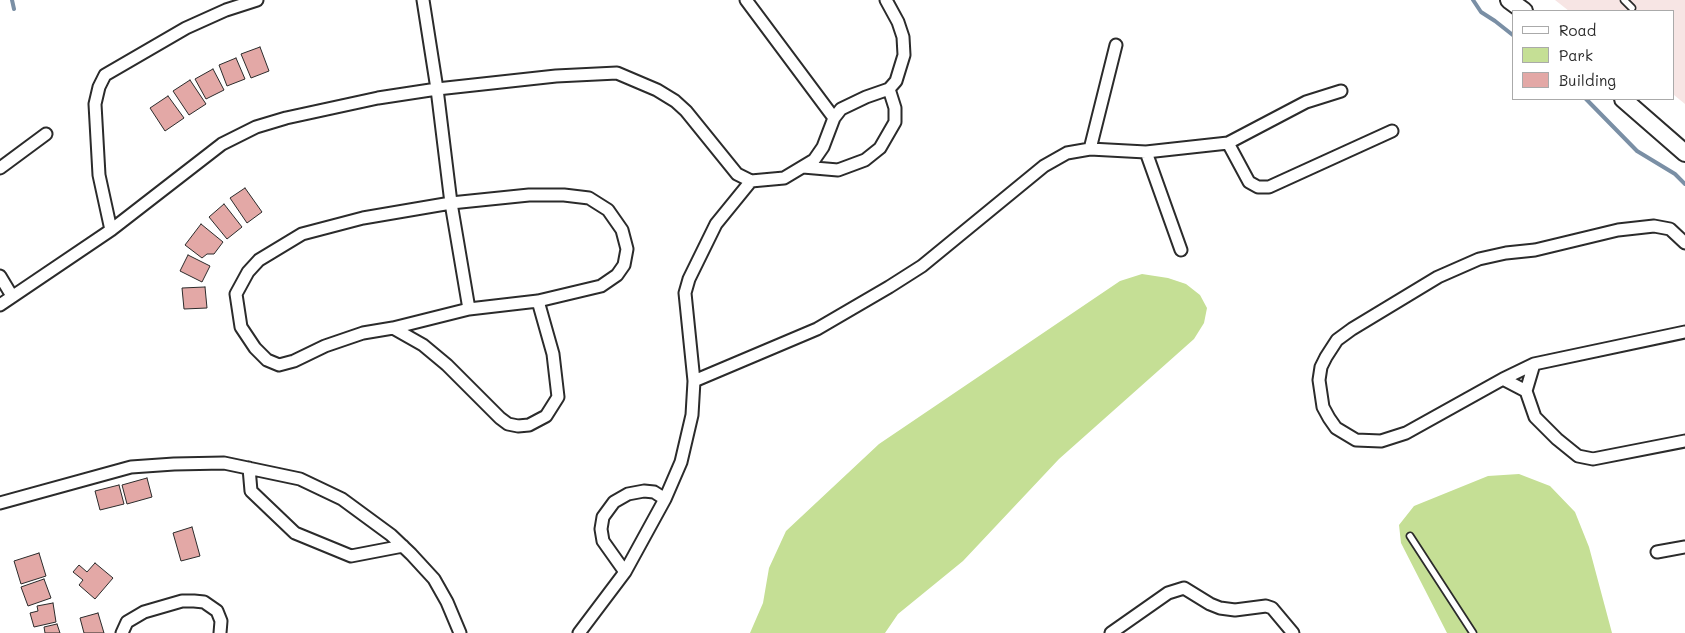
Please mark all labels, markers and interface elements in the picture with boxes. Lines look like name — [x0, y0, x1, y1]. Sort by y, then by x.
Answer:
legend — [1512, 10, 1675, 100]
text: Road — [1559, 20, 1596, 40]
text: Park — [1559, 45, 1593, 65]
text: Building — [1559, 70, 1616, 90]

